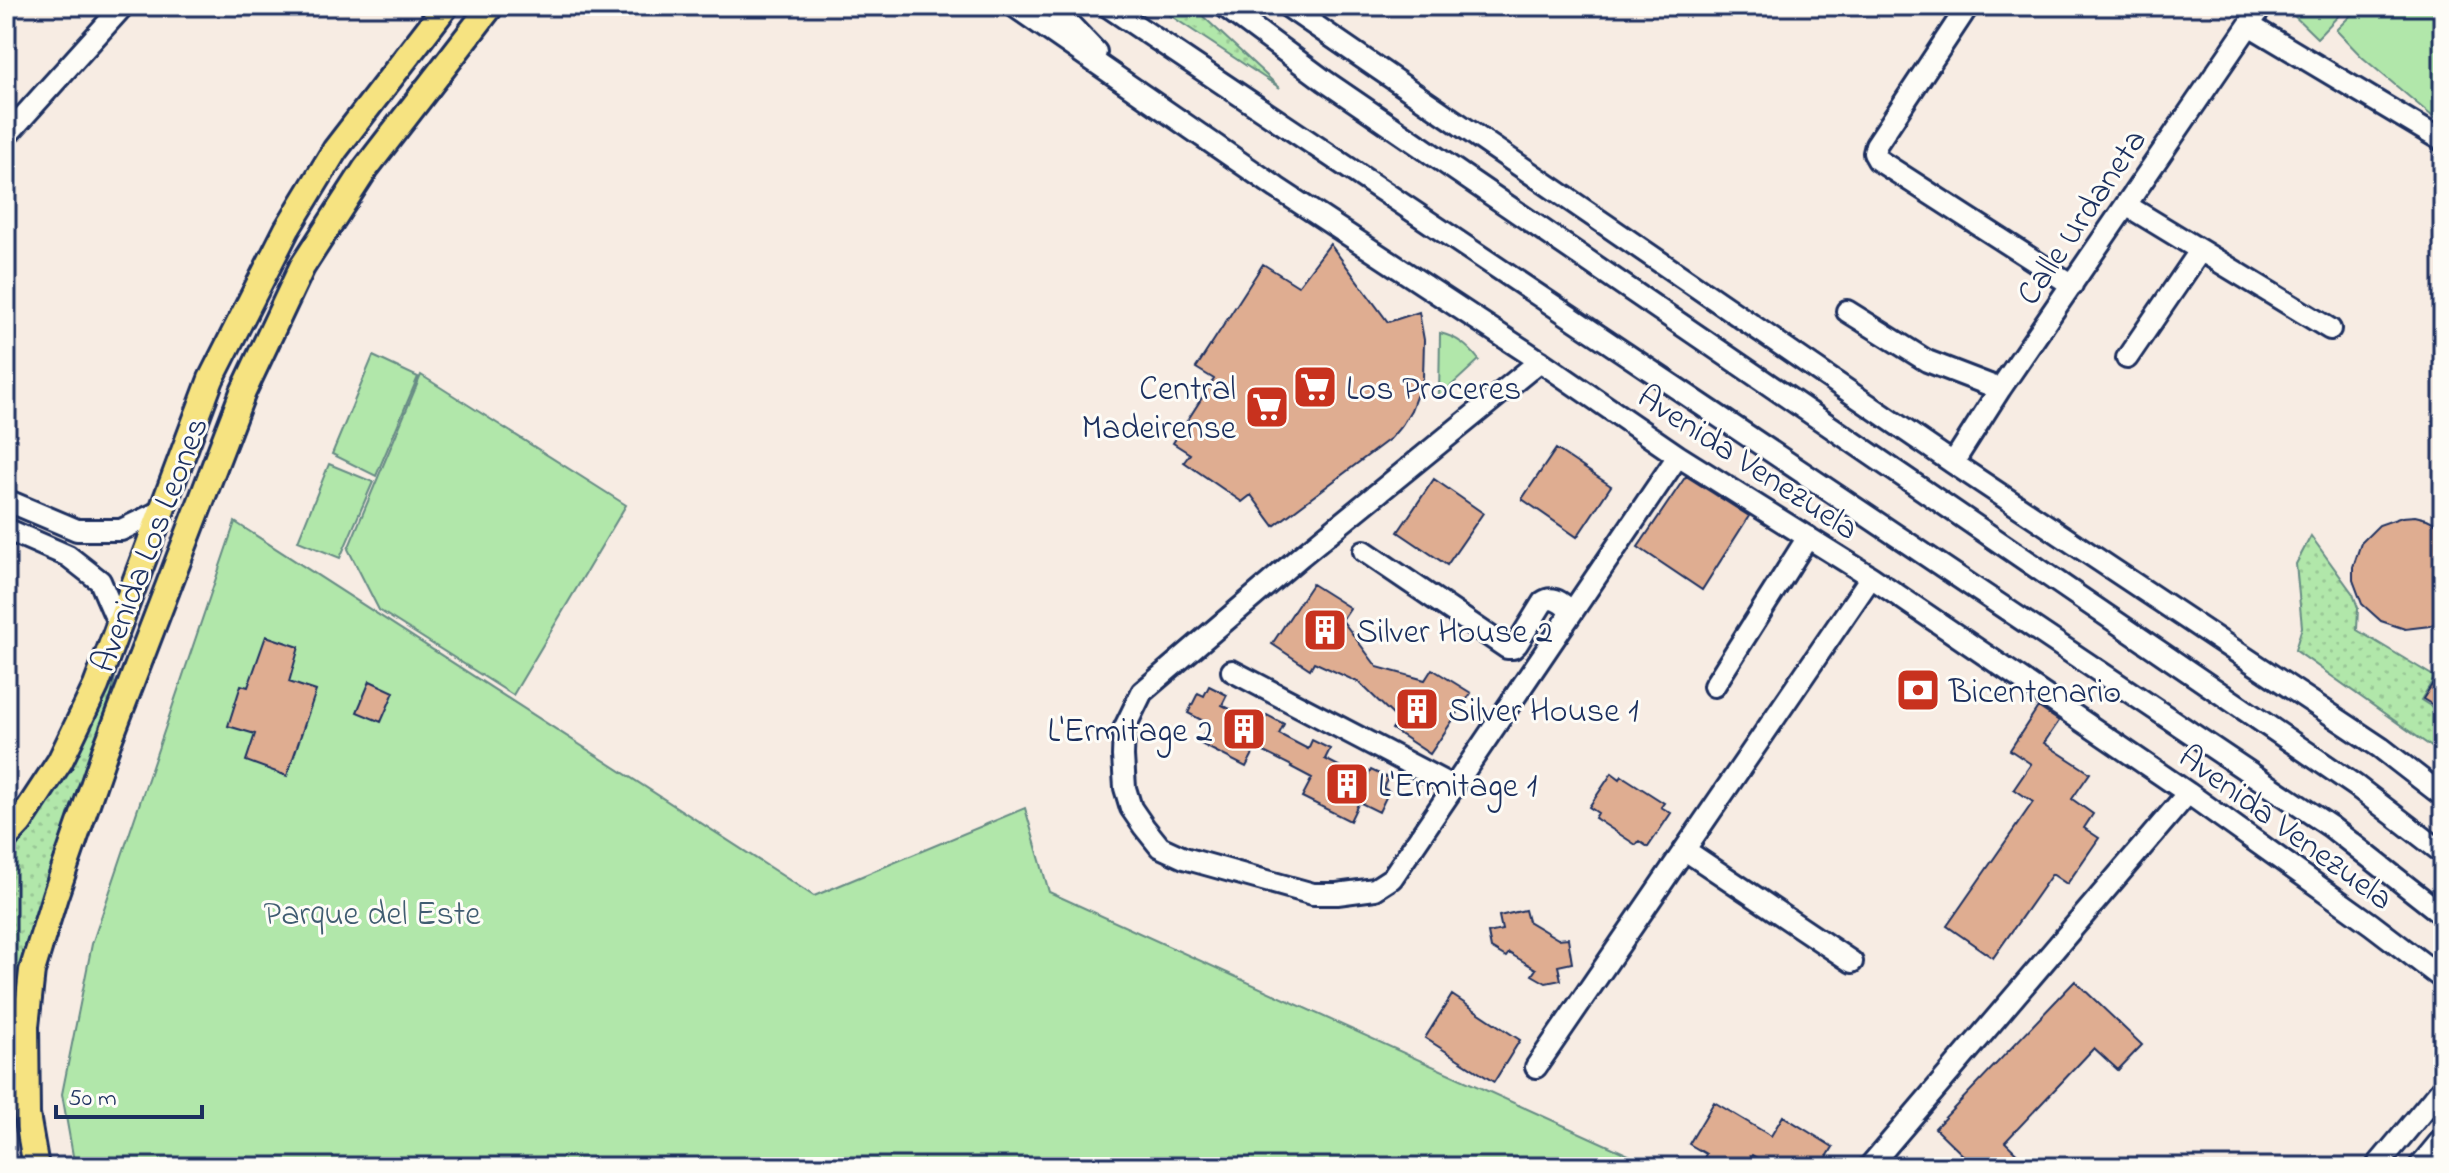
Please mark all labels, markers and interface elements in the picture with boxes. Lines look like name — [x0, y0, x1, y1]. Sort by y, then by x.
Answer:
street label: Calle Urdaneta — [2006, 120, 2161, 317]
supermarket icon: Los Proceres — [1291, 363, 1339, 411]
place label: Central Madeirense — [1081, 366, 1237, 455]
place label: Los Proceres — [1346, 366, 1521, 416]
street label: Avenida Venezuela — [1626, 374, 1867, 555]
supermarket icon: Central Madeirense — [1243, 383, 1291, 431]
street label: Avenida Los Leones — [80, 410, 223, 680]
building icon: Silver House 2 — [1301, 606, 1349, 654]
place label: Silver House 2 — [1356, 609, 1553, 659]
bank icon: Bicentenario — [1894, 666, 1942, 714]
place label: Bicentenario — [1948, 669, 2121, 719]
building icon: Silver House 1 — [1393, 685, 1441, 733]
place label: Silver House 1 — [1448, 688, 1639, 738]
building icon: L'Ermitage 2 — [1220, 705, 1268, 753]
place label: L'Ermitage 2 — [1048, 708, 1213, 758]
street label: Avenida Venezuela — [2167, 734, 2403, 924]
building icon: L'Ermitage 1 — [1323, 760, 1371, 808]
place label: L'Ermitage 1 — [1378, 763, 1538, 813]
park label: Parque del Este — [264, 891, 481, 941]
scale bar — [56, 1069, 202, 1119]
text: 50 m — [68, 1082, 117, 1117]

